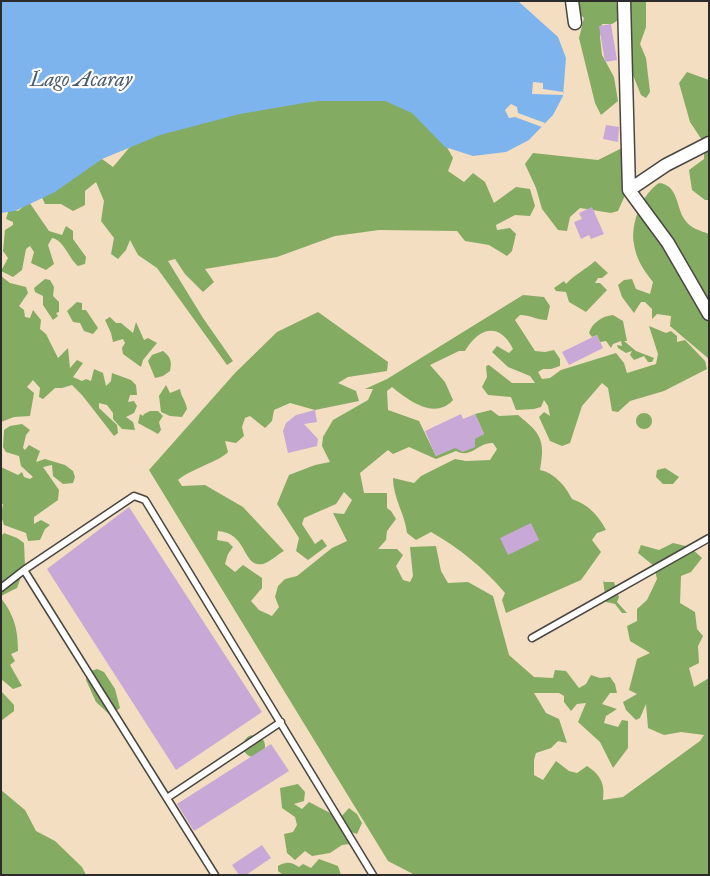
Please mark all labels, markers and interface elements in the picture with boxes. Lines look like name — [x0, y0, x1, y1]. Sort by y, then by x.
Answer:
water label: Lago Acaray — [30, 69, 132, 93]

